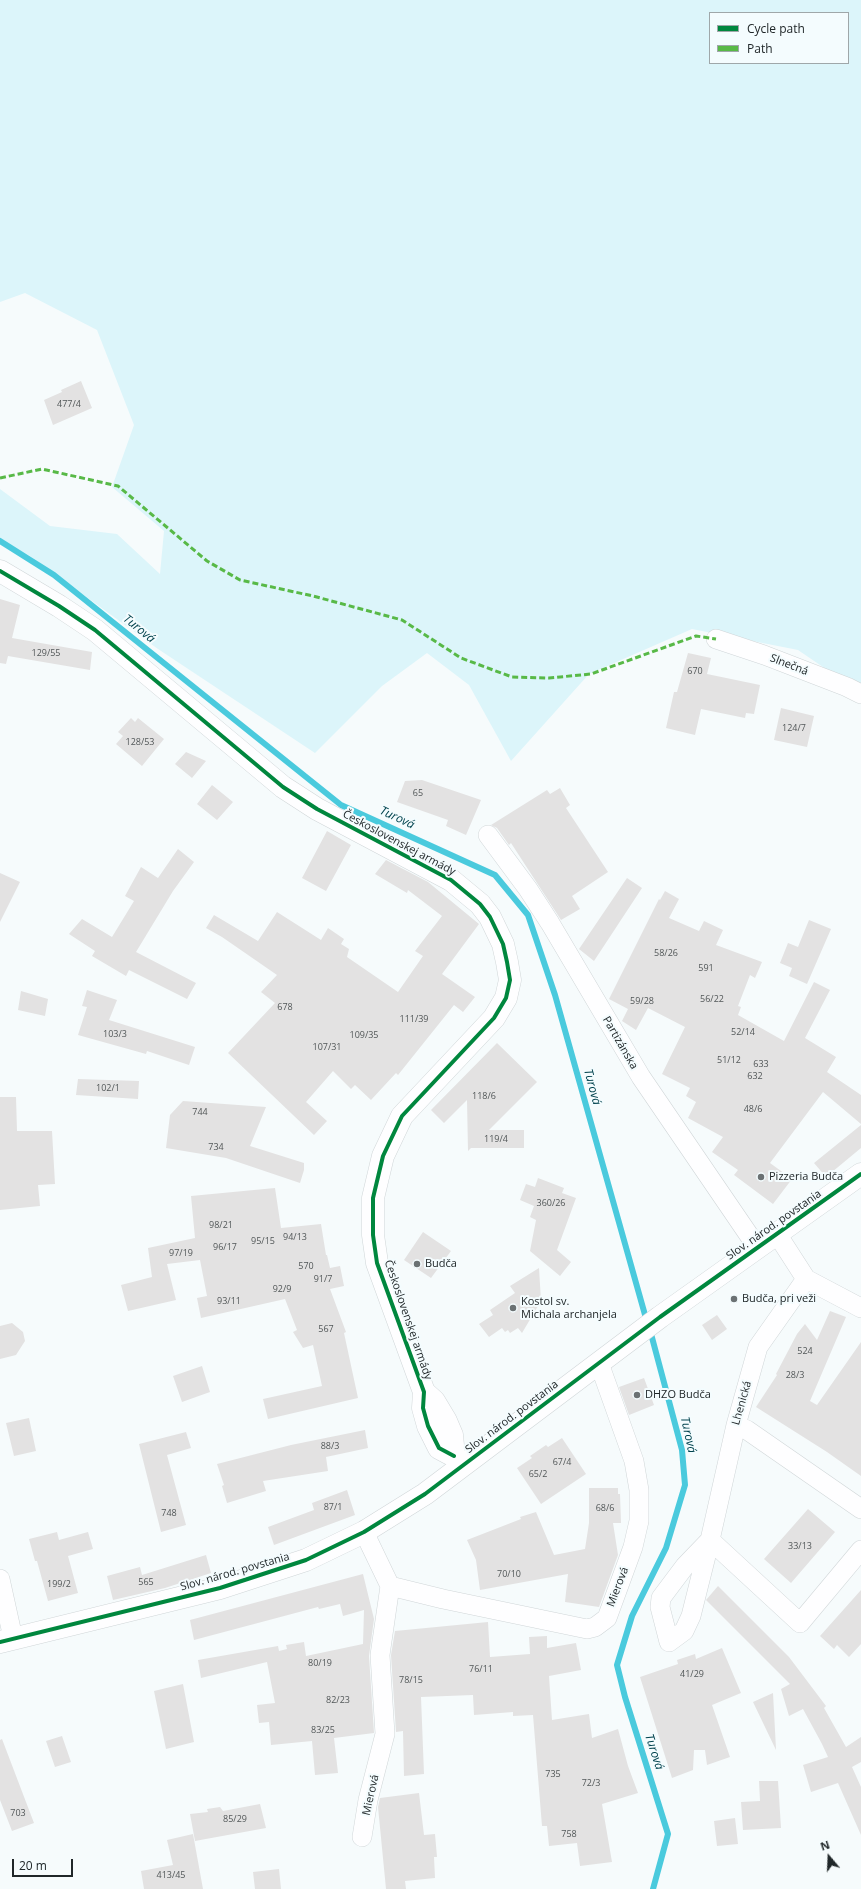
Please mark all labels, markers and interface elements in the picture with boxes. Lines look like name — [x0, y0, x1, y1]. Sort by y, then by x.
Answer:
legend — [709, 12, 849, 64]
text: Cycle path — [747, 20, 805, 37]
text: Path — [747, 40, 773, 57]
house number: 477/4 — [57, 399, 81, 409]
water label: Turová — [120, 612, 158, 646]
house number: 129/55 — [31, 648, 61, 658]
street label: Slnečná — [768, 652, 810, 678]
house number: 670 — [687, 666, 703, 676]
house number: 124/7 — [782, 723, 806, 733]
house number: 128/53 — [125, 737, 155, 747]
house number: 65 — [413, 788, 423, 798]
water label: Turová — [377, 804, 417, 832]
street label: Československej armády — [340, 808, 458, 878]
house number: 58/26 — [654, 948, 678, 958]
house number: 591 — [698, 963, 714, 973]
house number: 56/22 — [700, 994, 724, 1004]
house number: 59/28 — [630, 996, 654, 1006]
house number: 678 — [277, 1002, 293, 1012]
house number: 111/39 — [399, 1014, 429, 1024]
street label: Partizánska — [600, 1014, 640, 1072]
house number: 52/14 — [731, 1027, 755, 1037]
house number: 103/3 — [103, 1029, 127, 1039]
house number: 109/35 — [349, 1030, 379, 1040]
house number: 107/31 — [312, 1042, 342, 1052]
house number: 51/12 — [717, 1055, 741, 1065]
house number: 633 — [753, 1059, 769, 1069]
water label: Turová — [580, 1067, 604, 1107]
house number: 632 — [747, 1071, 763, 1081]
house number: 102/1 — [96, 1083, 120, 1093]
house number: 118/6 — [472, 1091, 496, 1101]
house number: 48/6 — [744, 1104, 762, 1114]
house number: 744 — [192, 1107, 208, 1117]
house number: 119/4 — [484, 1134, 508, 1144]
house number: 734 — [208, 1142, 224, 1152]
place label: Pizzeria Budča — [769, 1170, 843, 1184]
marker: Pizzeria Budča — [756, 1172, 766, 1182]
street label: Slov. národ. povstania — [724, 1187, 824, 1263]
house number: 360/26 — [536, 1198, 566, 1208]
house number: 98/21 — [209, 1220, 233, 1230]
house number: 94/13 — [283, 1232, 307, 1242]
house number: 95/15 — [251, 1236, 275, 1246]
house number: 96/17 — [213, 1242, 237, 1252]
house number: 97/19 — [169, 1248, 193, 1258]
place label: Budča — [425, 1257, 457, 1271]
street label: Československej armády — [381, 1258, 435, 1382]
marker: Budča — [412, 1259, 422, 1269]
house number: 570 — [298, 1261, 314, 1271]
house number: 91/7 — [314, 1274, 332, 1284]
house number: 92/9 — [273, 1284, 291, 1294]
place label: Budča, pri veži — [742, 1292, 816, 1306]
marker: Budča, pri veži — [729, 1294, 739, 1304]
place label: Kostol sv. Michala archanjela — [521, 1295, 617, 1321]
house number: 93/11 — [217, 1296, 241, 1306]
marker: Kostol sv. Michala archanjela — [508, 1303, 518, 1313]
house number: 567 — [318, 1324, 334, 1334]
house number: 524 — [797, 1346, 813, 1356]
house number: 28/3 — [786, 1370, 804, 1380]
street label: Slov. národ. povstania — [463, 1378, 561, 1456]
street label: Lhenická — [729, 1379, 755, 1427]
place label: DHZO Budča — [645, 1388, 711, 1402]
marker: DHZO Budča — [632, 1390, 642, 1400]
water label: Turová — [677, 1416, 699, 1454]
house number: 88/3 — [321, 1441, 339, 1451]
house number: 67/4 — [553, 1457, 571, 1467]
house number: 65/2 — [529, 1469, 547, 1479]
house number: 87/1 — [324, 1502, 342, 1512]
house number: 68/6 — [596, 1503, 614, 1513]
house number: 748 — [161, 1508, 177, 1518]
house number: 33/13 — [788, 1541, 812, 1551]
street label: Slov. národ. povstania — [179, 1550, 291, 1594]
street label: Mierová — [604, 1565, 632, 1609]
house number: 70/10 — [497, 1569, 521, 1579]
house number: 565 — [138, 1577, 154, 1587]
house number: 199/2 — [47, 1579, 71, 1589]
house number: 80/19 — [308, 1658, 332, 1668]
house number: 76/11 — [469, 1664, 493, 1674]
house number: 41/29 — [680, 1669, 704, 1679]
house number: 78/15 — [399, 1675, 423, 1685]
house number: 82/23 — [326, 1695, 350, 1705]
house number: 83/25 — [311, 1725, 335, 1735]
water label: Turová — [641, 1732, 667, 1772]
house number: 735 — [545, 1769, 561, 1779]
street label: Mierová — [360, 1773, 382, 1817]
house number: 72/3 — [582, 1778, 600, 1788]
house number: 703 — [10, 1808, 26, 1818]
house number: 85/29 — [223, 1814, 247, 1824]
house number: 758 — [561, 1829, 577, 1839]
north arrow — [809, 1837, 849, 1877]
text: N — [818, 1837, 832, 1854]
scale bar — [14, 1851, 75, 1877]
text: 20 m — [19, 1857, 47, 1874]
house number: 413/45 — [156, 1870, 186, 1880]

